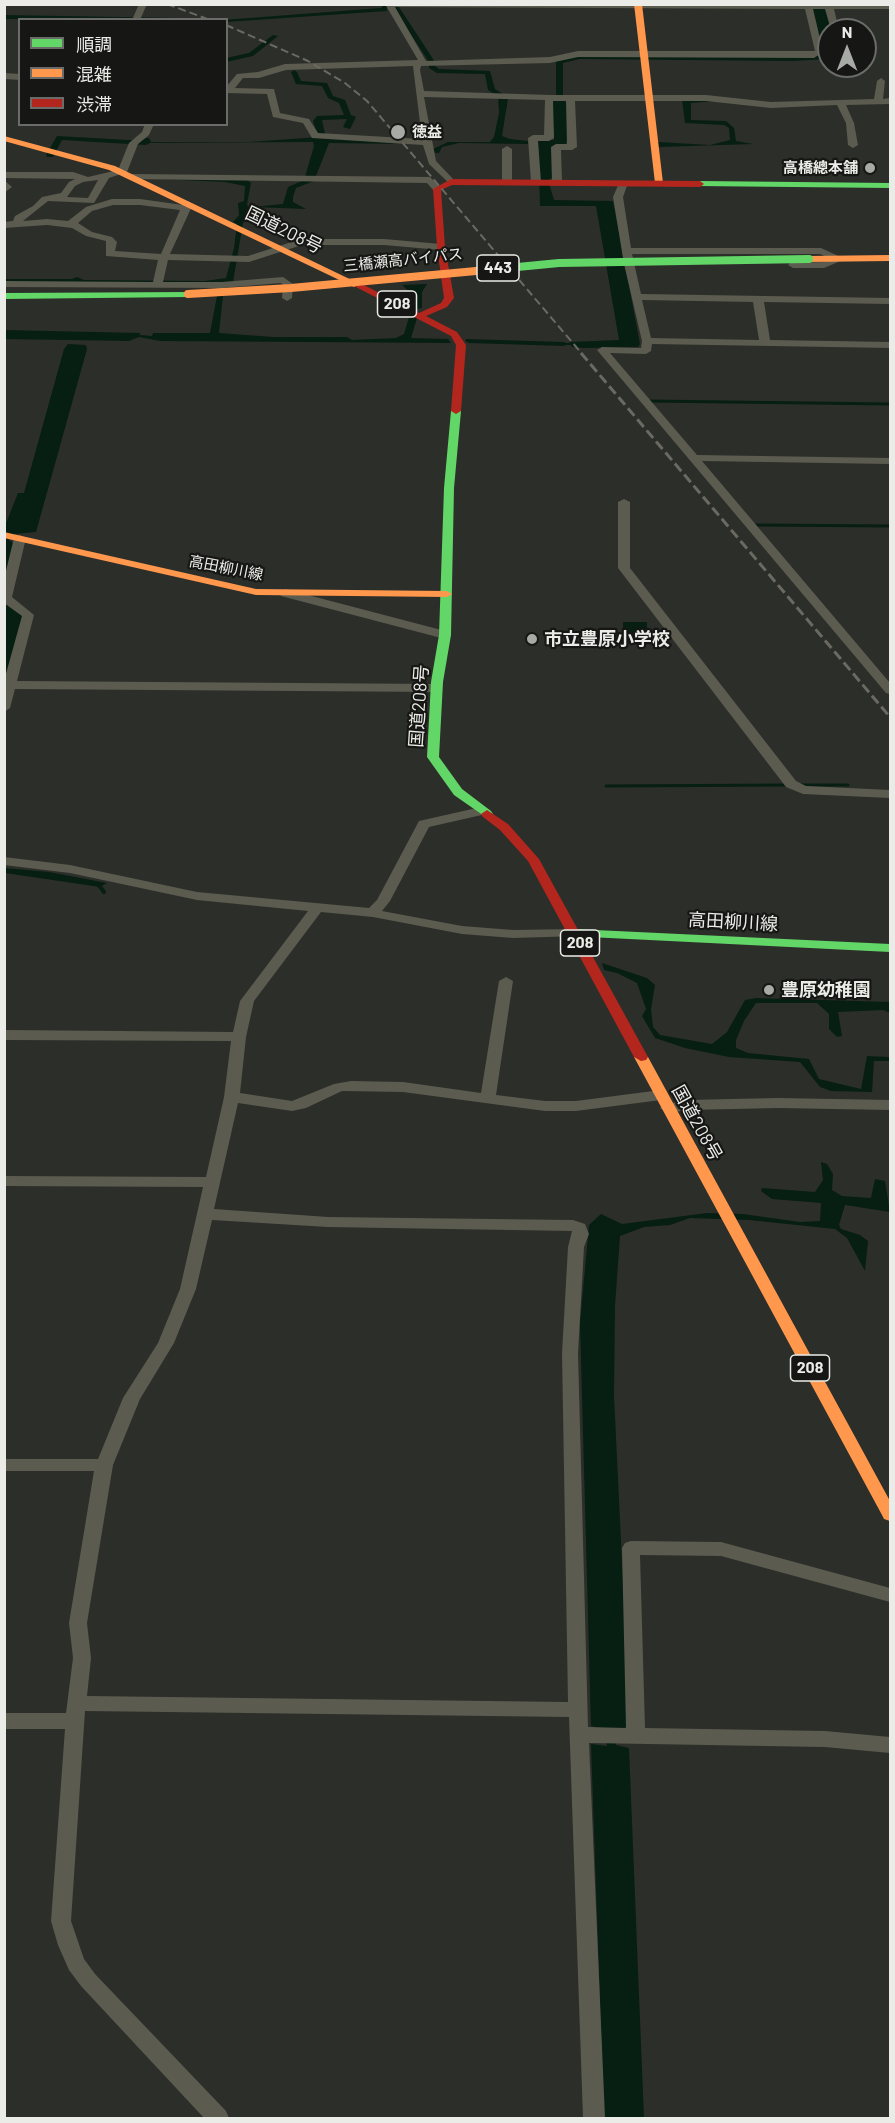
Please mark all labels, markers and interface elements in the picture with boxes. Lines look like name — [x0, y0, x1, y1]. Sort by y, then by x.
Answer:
legend — [18, 18, 228, 126]
north arrow — [817, 18, 877, 78]
text: N — [842, 22, 852, 41]
text: 順調 — [76, 33, 112, 55]
text: 混雑 — [76, 63, 112, 85]
text: 渋滞 — [76, 93, 112, 115]
marker: 徳益 — [389, 123, 407, 141]
place label: 徳益 — [412, 123, 442, 141]
place label: 高橋總本舗 — [783, 159, 858, 177]
marker: 高橋總本舗 — [863, 161, 877, 175]
street label: 国道208号 — [242, 202, 326, 258]
street label: 三橋瀬高バイパス — [342, 245, 464, 275]
road number: 443 — [477, 255, 519, 281]
road number: 208 — [378, 291, 416, 317]
street label: 高田柳川線 — [187, 552, 265, 584]
place label: 市立豊原小学校 — [544, 628, 670, 650]
marker: 市立豊原小学校 — [525, 632, 539, 646]
street label: 国道208号 — [405, 664, 433, 748]
street label: 高田柳川線 — [687, 909, 779, 935]
road number: 208 — [560, 930, 600, 956]
place label: 豊原幼稚園 — [781, 979, 871, 1001]
marker: 豊原幼稚園 — [762, 983, 776, 997]
street label: 国道208号 — [667, 1081, 727, 1165]
road number: 208 — [790, 1355, 830, 1381]

